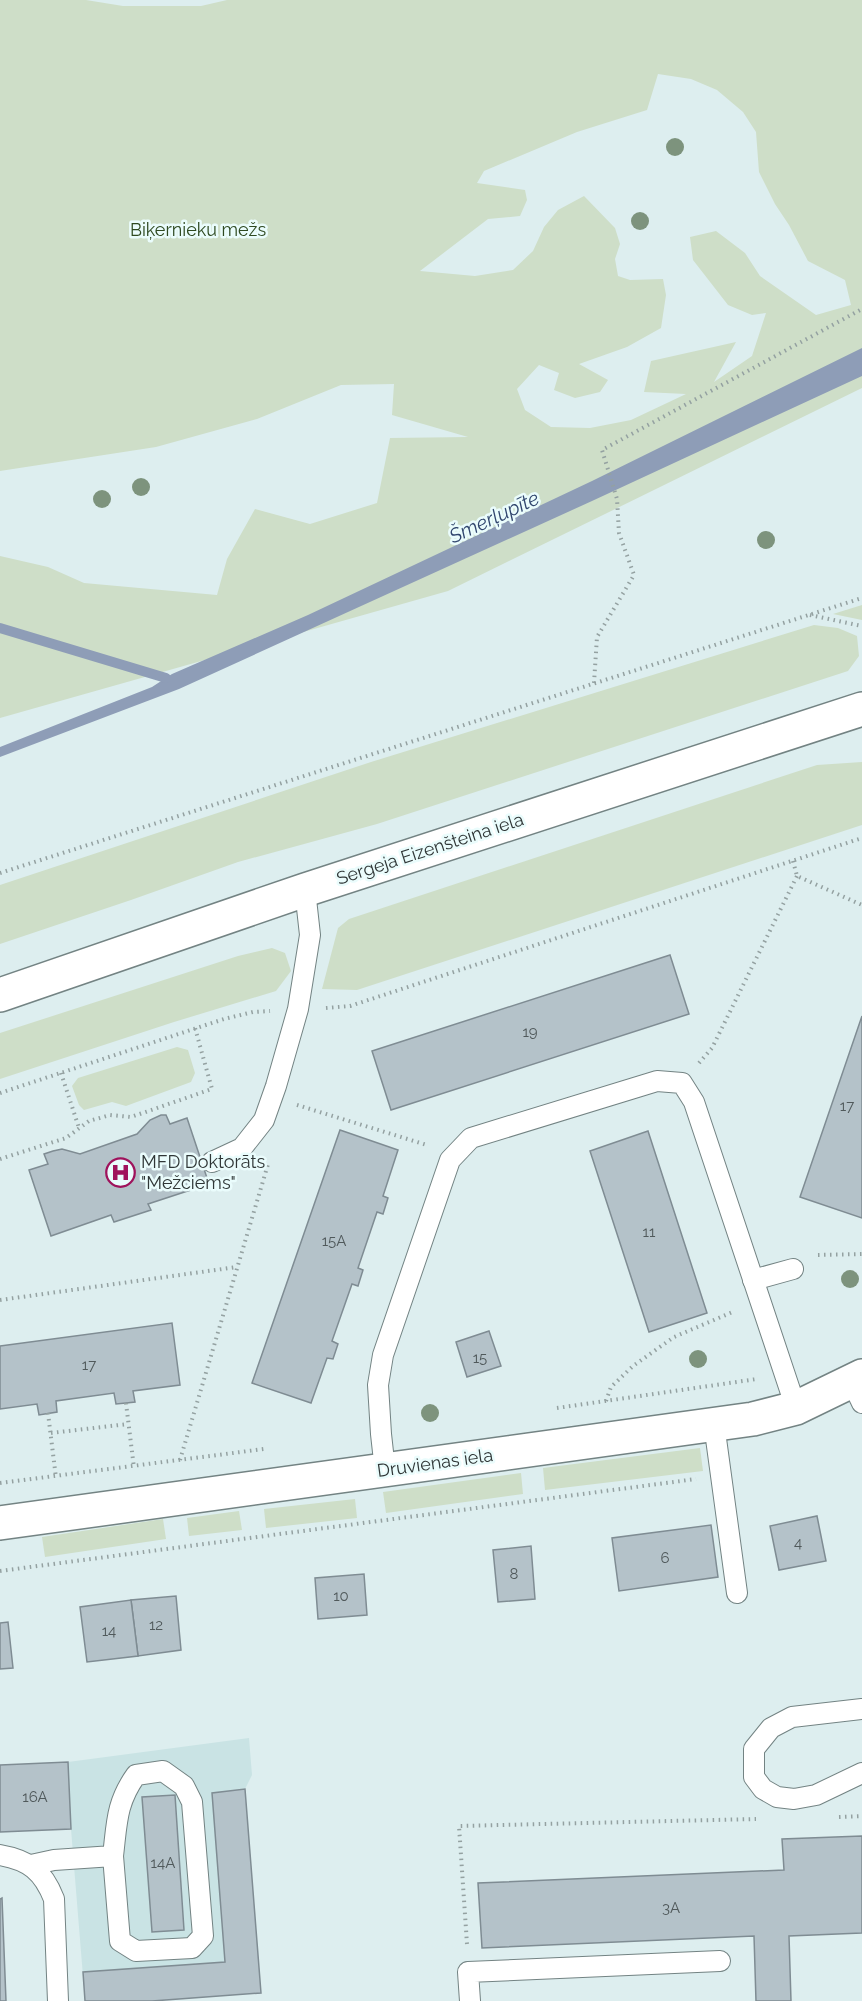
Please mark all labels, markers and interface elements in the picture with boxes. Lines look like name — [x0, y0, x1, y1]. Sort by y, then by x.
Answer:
park label: Biķernieku mežs — [130, 219, 266, 240]
water label: Šmerļupīte — [444, 485, 543, 549]
street label: Sergeja Eizenšteina iela — [334, 808, 526, 889]
house number: 19 — [522, 1023, 538, 1041]
house number: 17 — [840, 1097, 854, 1115]
place label: MFD Doktorāts "Mežciems" — [141, 1151, 266, 1193]
hospital icon: MFD Doktorāts "Mežciems" — [104, 1156, 136, 1188]
house number: 11 — [643, 1223, 656, 1241]
house number: 15A — [322, 1232, 346, 1250]
house number: 15 — [473, 1349, 487, 1367]
house number: 17 — [82, 1356, 96, 1374]
street label: Druvienas iela — [376, 1444, 494, 1481]
house number: 4 — [794, 1534, 802, 1552]
house number: 6 — [660, 1549, 670, 1567]
house number: 8 — [510, 1565, 519, 1583]
house number: 10 — [333, 1587, 349, 1605]
house number: 12 — [149, 1616, 163, 1634]
house number: 14 — [102, 1622, 116, 1640]
house number: 16A — [22, 1788, 48, 1806]
house number: 14A — [151, 1854, 175, 1872]
house number: 3A — [662, 1899, 680, 1917]

